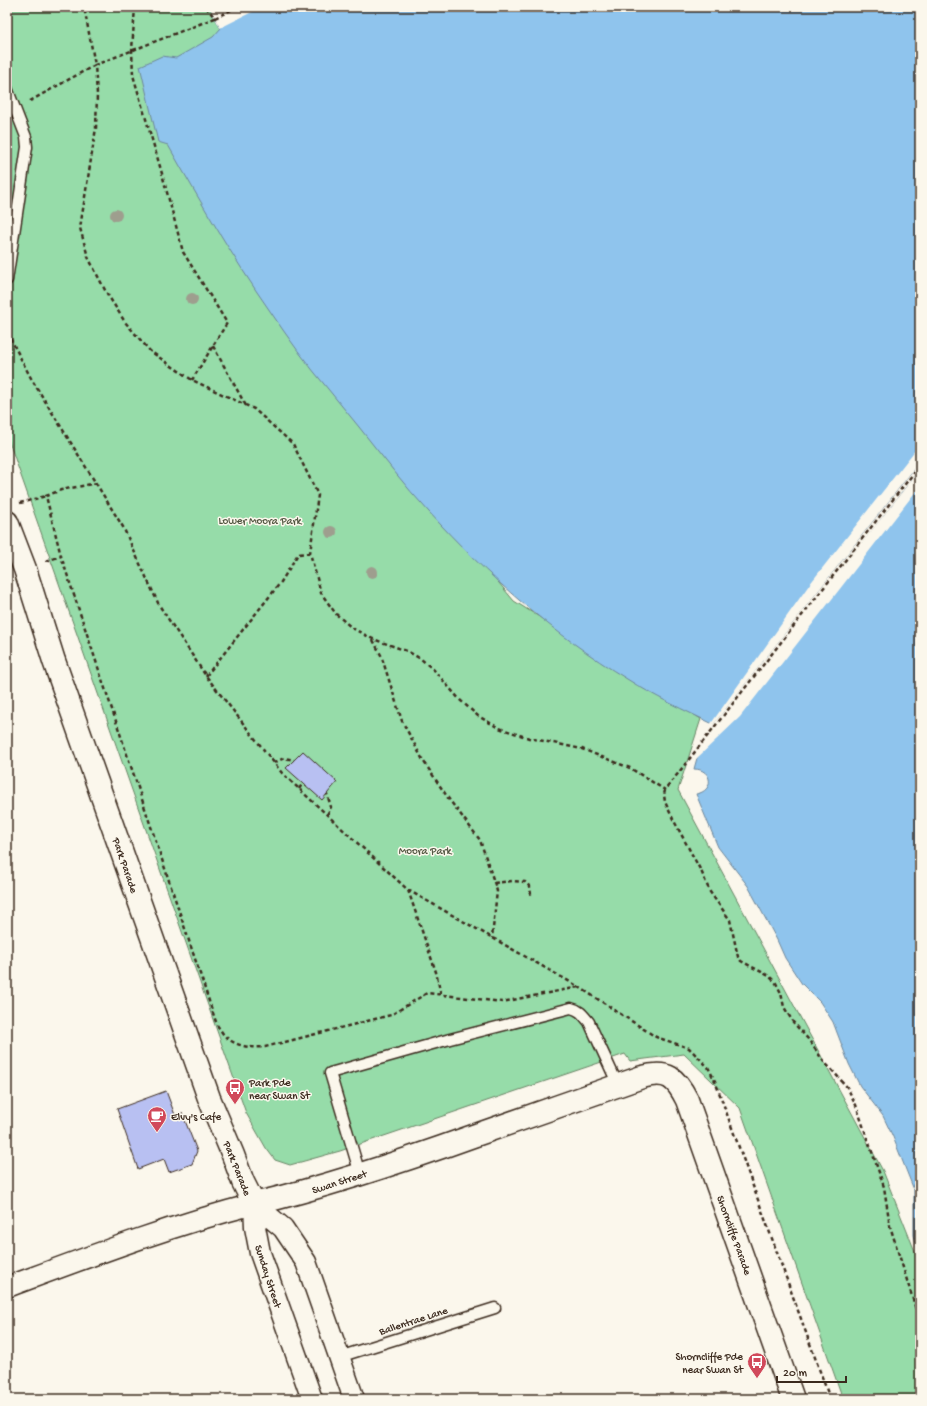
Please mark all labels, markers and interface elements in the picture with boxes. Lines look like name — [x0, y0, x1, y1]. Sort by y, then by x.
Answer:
park label: Lower Moora Park — [218, 516, 303, 528]
street label: Park Parade — [109, 835, 139, 895]
park label: Moora Park — [399, 846, 452, 858]
bus stop icon: Park Pde near Swan St — [224, 1077, 246, 1105]
place label: Park Pde near Swan St — [248, 1078, 311, 1103]
cafe icon: Elvy's Cafe — [146, 1105, 168, 1133]
place label: Elvy's Cafe — [171, 1111, 221, 1124]
street label: Park Parade — [219, 1139, 253, 1198]
street label: Swan Street — [311, 1168, 370, 1197]
street label: Shorncliffe Parade — [713, 1194, 754, 1277]
street label: Sunday Street — [251, 1244, 283, 1311]
street label: Ballentrae Lane — [377, 1305, 450, 1339]
place label: Shorncliffe Pde near Swan St — [675, 1351, 745, 1377]
bus stop icon: Shorncliffe Pde near Swan St — [746, 1351, 768, 1379]
scale bar — [777, 1358, 846, 1384]
text: 20 m — [783, 1367, 808, 1381]

